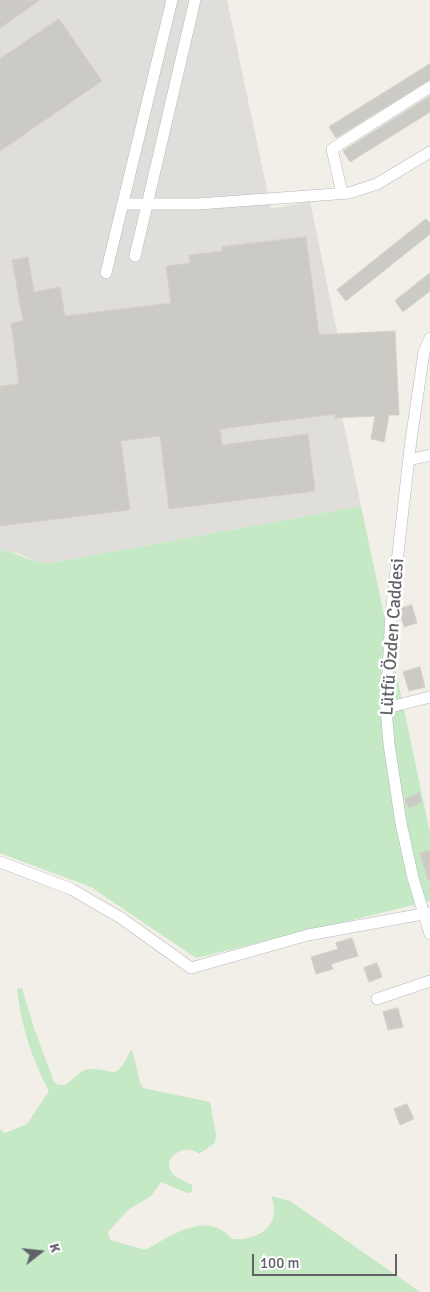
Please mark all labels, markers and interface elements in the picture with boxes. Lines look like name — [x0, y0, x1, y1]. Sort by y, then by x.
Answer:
street label: Lütfü Özden Caddesi — [377, 558, 409, 716]
north arrow — [15, 1227, 65, 1277]
text: K — [46, 1241, 64, 1254]
scale bar — [255, 1244, 400, 1276]
text: 100 m — [260, 1254, 300, 1272]

